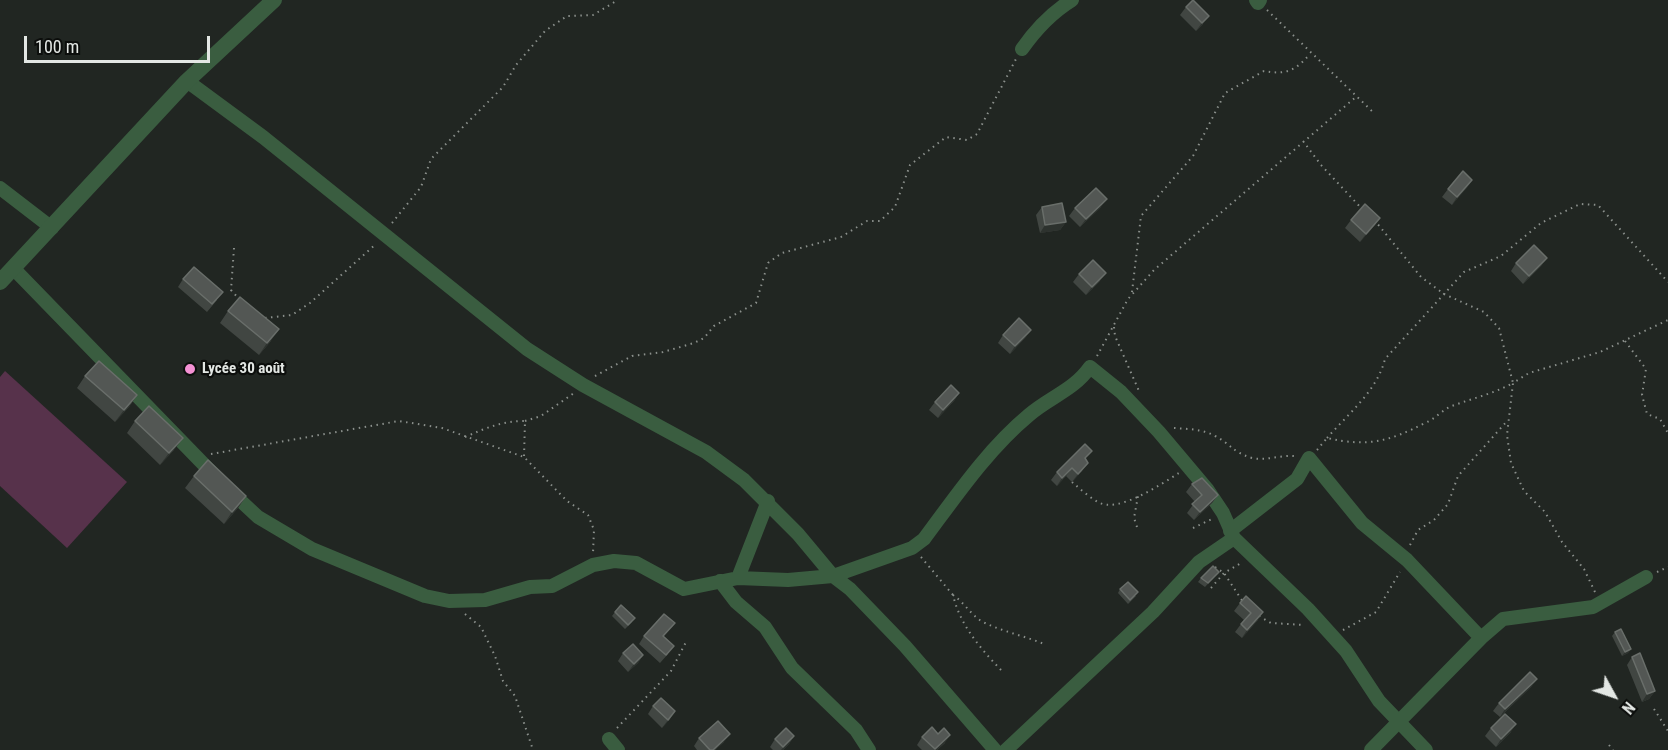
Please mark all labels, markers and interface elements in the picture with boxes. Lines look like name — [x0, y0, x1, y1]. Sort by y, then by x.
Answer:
scale bar — [27, 24, 213, 62]
text: 100 m — [35, 36, 79, 57]
place label: Lycée 30 août — [202, 360, 285, 378]
marker: Lycée 30 août — [183, 362, 197, 376]
north arrow — [1584, 666, 1644, 726]
text: N — [1618, 698, 1639, 718]

